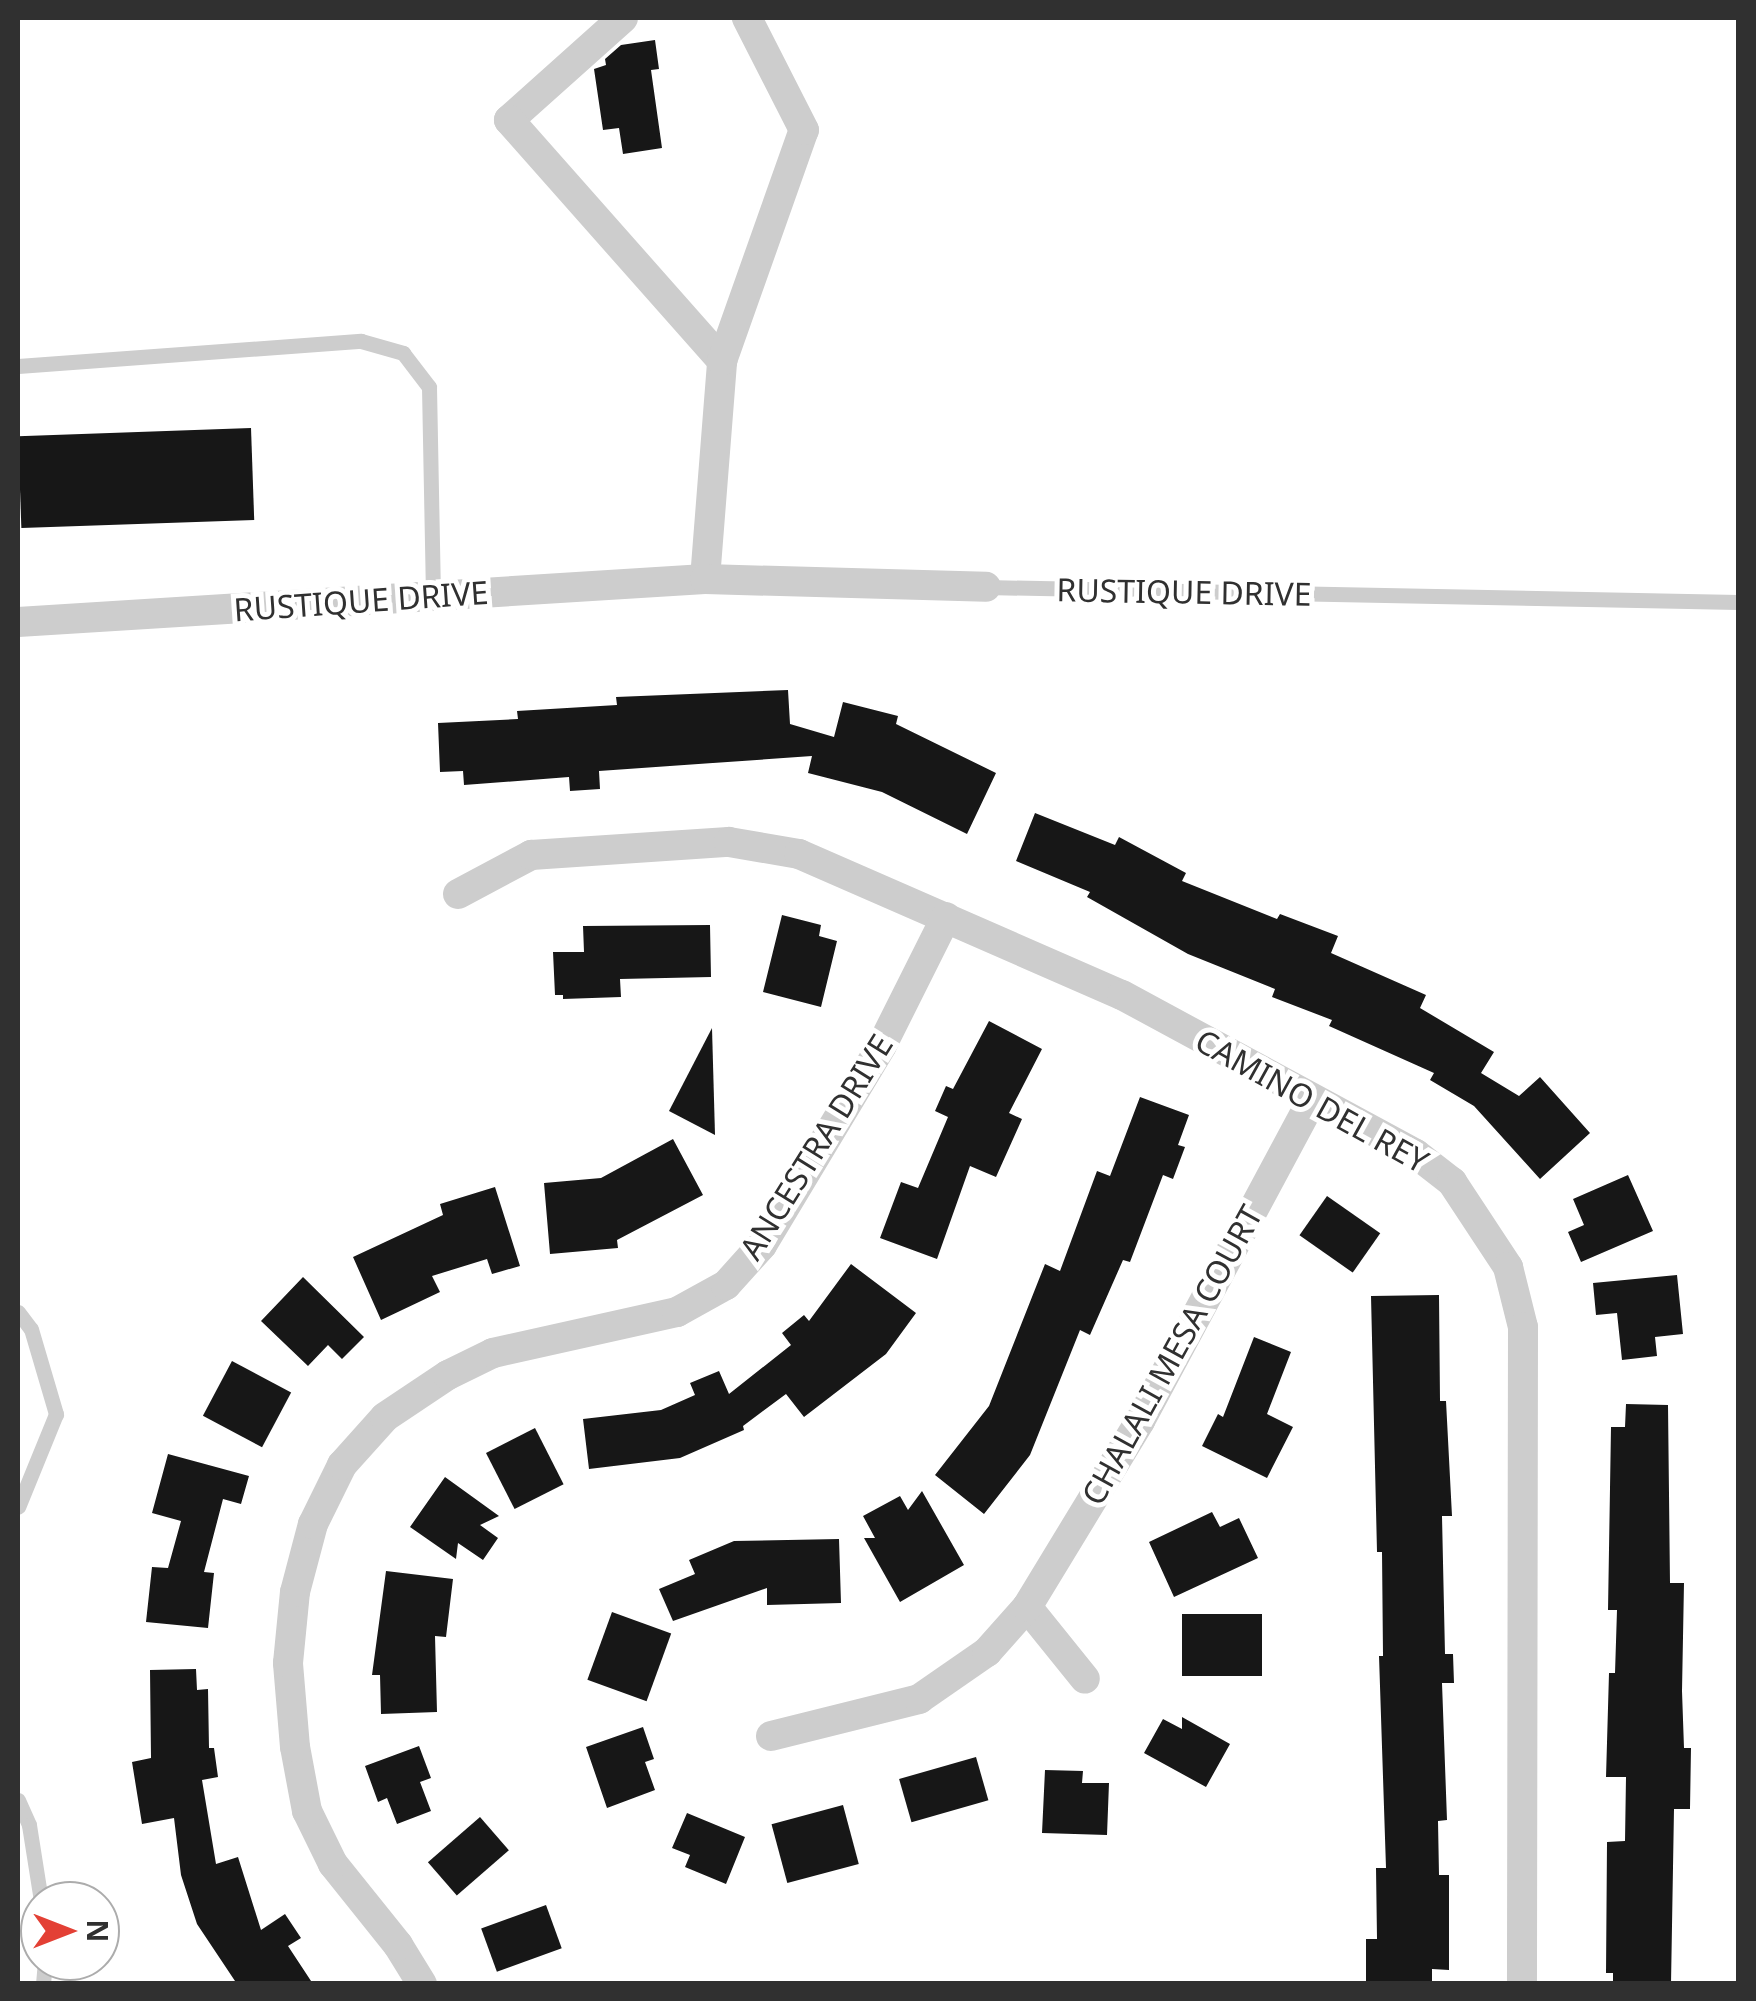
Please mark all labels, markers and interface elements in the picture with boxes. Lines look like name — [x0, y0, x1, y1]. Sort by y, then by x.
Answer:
street label: RUSTIQUE DRIVE — [1056, 571, 1312, 613]
street label: RUSTIQUE DRIVE — [232, 573, 490, 629]
street label: CAMINO DEL REY — [1189, 1021, 1435, 1181]
street label: ANCESTRA DRIVE — [731, 1027, 901, 1267]
street label: CHALALI MESA COURT — [1074, 1199, 1270, 1511]
north arrow — [20, 1881, 120, 1981]
text: N — [79, 1920, 117, 1942]

